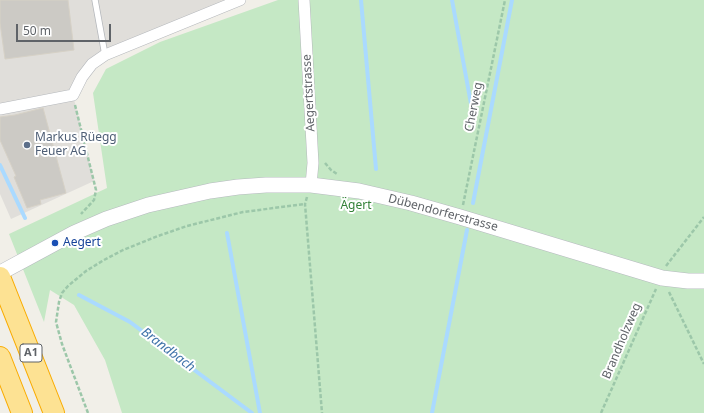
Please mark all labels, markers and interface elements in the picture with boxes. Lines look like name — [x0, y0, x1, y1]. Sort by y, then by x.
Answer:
scale bar — [18, 16, 113, 42]
text: 50 m — [23, 22, 51, 39]
street label: Aegertstrasse — [300, 54, 318, 132]
street label: Cherweg — [462, 81, 486, 133]
place label: Markus Rüegg Feuer AG — [35, 131, 117, 159]
marker: Markus Rüegg Feuer AG — [22, 140, 32, 150]
street label: Dübendorferstrasse — [387, 191, 499, 235]
park label: Ägert — [340, 199, 372, 213]
place label: Aegert — [63, 236, 101, 250]
marker: Aegert — [50, 238, 60, 248]
street label: Brandholzweg — [600, 301, 644, 381]
water label: Brandbach — [138, 325, 198, 375]
road number: A1 — [20, 344, 42, 362]

